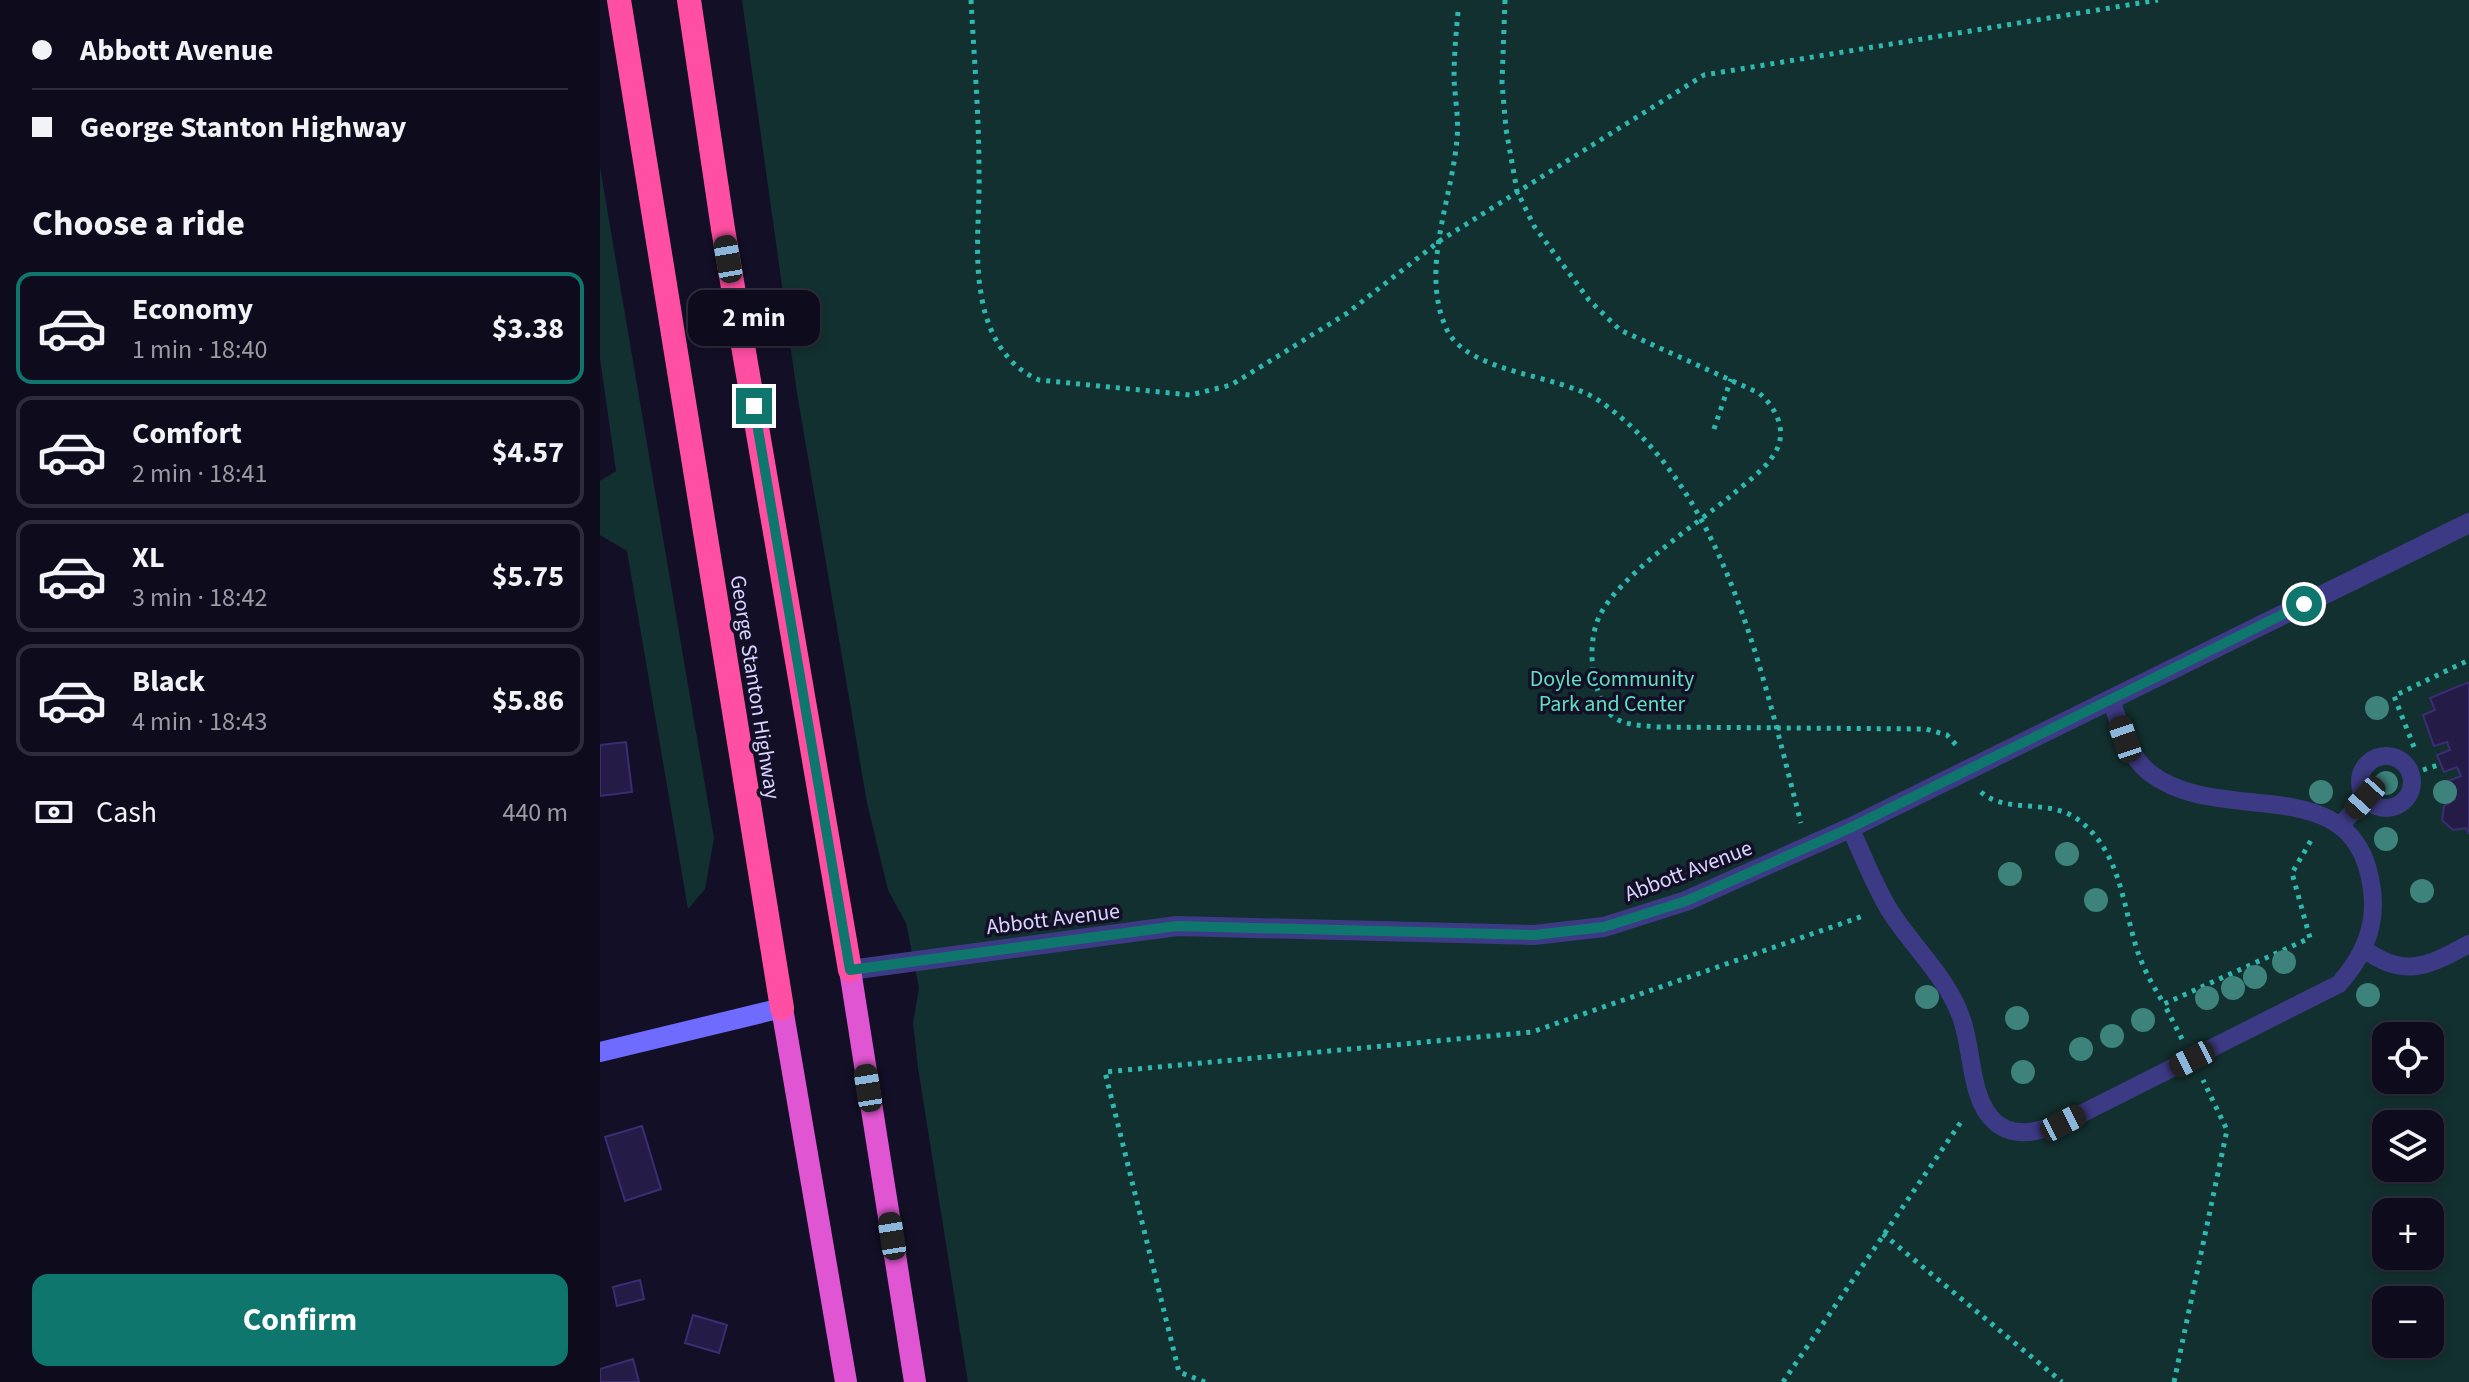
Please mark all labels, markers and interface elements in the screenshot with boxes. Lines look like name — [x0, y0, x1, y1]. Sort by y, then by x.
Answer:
text: Abbott Avenue — [80, 29, 273, 72]
text: George Stanton Highway — [80, 106, 407, 149]
text: Choose a ride — [32, 198, 245, 249]
car — [712, 233, 744, 285]
text: Economy — [132, 288, 253, 331]
callout: 2 min — [688, 290, 820, 346]
icon: car — [36, 292, 108, 364]
text: 2 min — [722, 299, 786, 336]
text: $3.38 — [492, 307, 564, 350]
text: 1 min · 18:40 — [132, 331, 267, 368]
route end — [736, 388, 772, 424]
text: Comfort — [132, 412, 242, 455]
icon: car — [36, 416, 108, 488]
text: $4.57 — [492, 431, 564, 474]
text: 2 min · 18:41 — [132, 455, 267, 492]
text: XL — [132, 536, 165, 579]
icon: car — [36, 540, 108, 612]
text: $5.75 — [492, 555, 564, 598]
street label: George Stanton Highway — [721, 573, 789, 802]
text: 3 min · 18:42 — [132, 579, 267, 616]
route start — [2286, 586, 2322, 622]
text: Black — [132, 660, 205, 703]
park label: Doyle Community Park and Center — [1530, 663, 1695, 720]
icon: car — [36, 664, 108, 736]
text: $5.86 — [492, 679, 564, 722]
text: 4 min · 18:43 — [132, 703, 267, 740]
car — [2106, 712, 2144, 766]
car — [2340, 772, 2390, 824]
icon: cash — [32, 790, 76, 834]
text: Cash — [96, 791, 157, 834]
text: 440 m — [502, 794, 568, 831]
street label: Abbott Avenue — [1620, 832, 1757, 910]
street label: Abbott Avenue — [984, 895, 1122, 943]
map controls — [2372, 1022, 2444, 1358]
button: locate — [2372, 1022, 2444, 1094]
car — [2165, 1037, 2219, 1081]
car — [852, 1062, 884, 1114]
car — [2036, 1101, 2090, 1145]
button: layers — [2372, 1110, 2444, 1182]
button: + — [2372, 1198, 2444, 1270]
car — [876, 1210, 908, 1262]
button: Confirm — [32, 1274, 568, 1366]
button: − — [2372, 1286, 2444, 1358]

